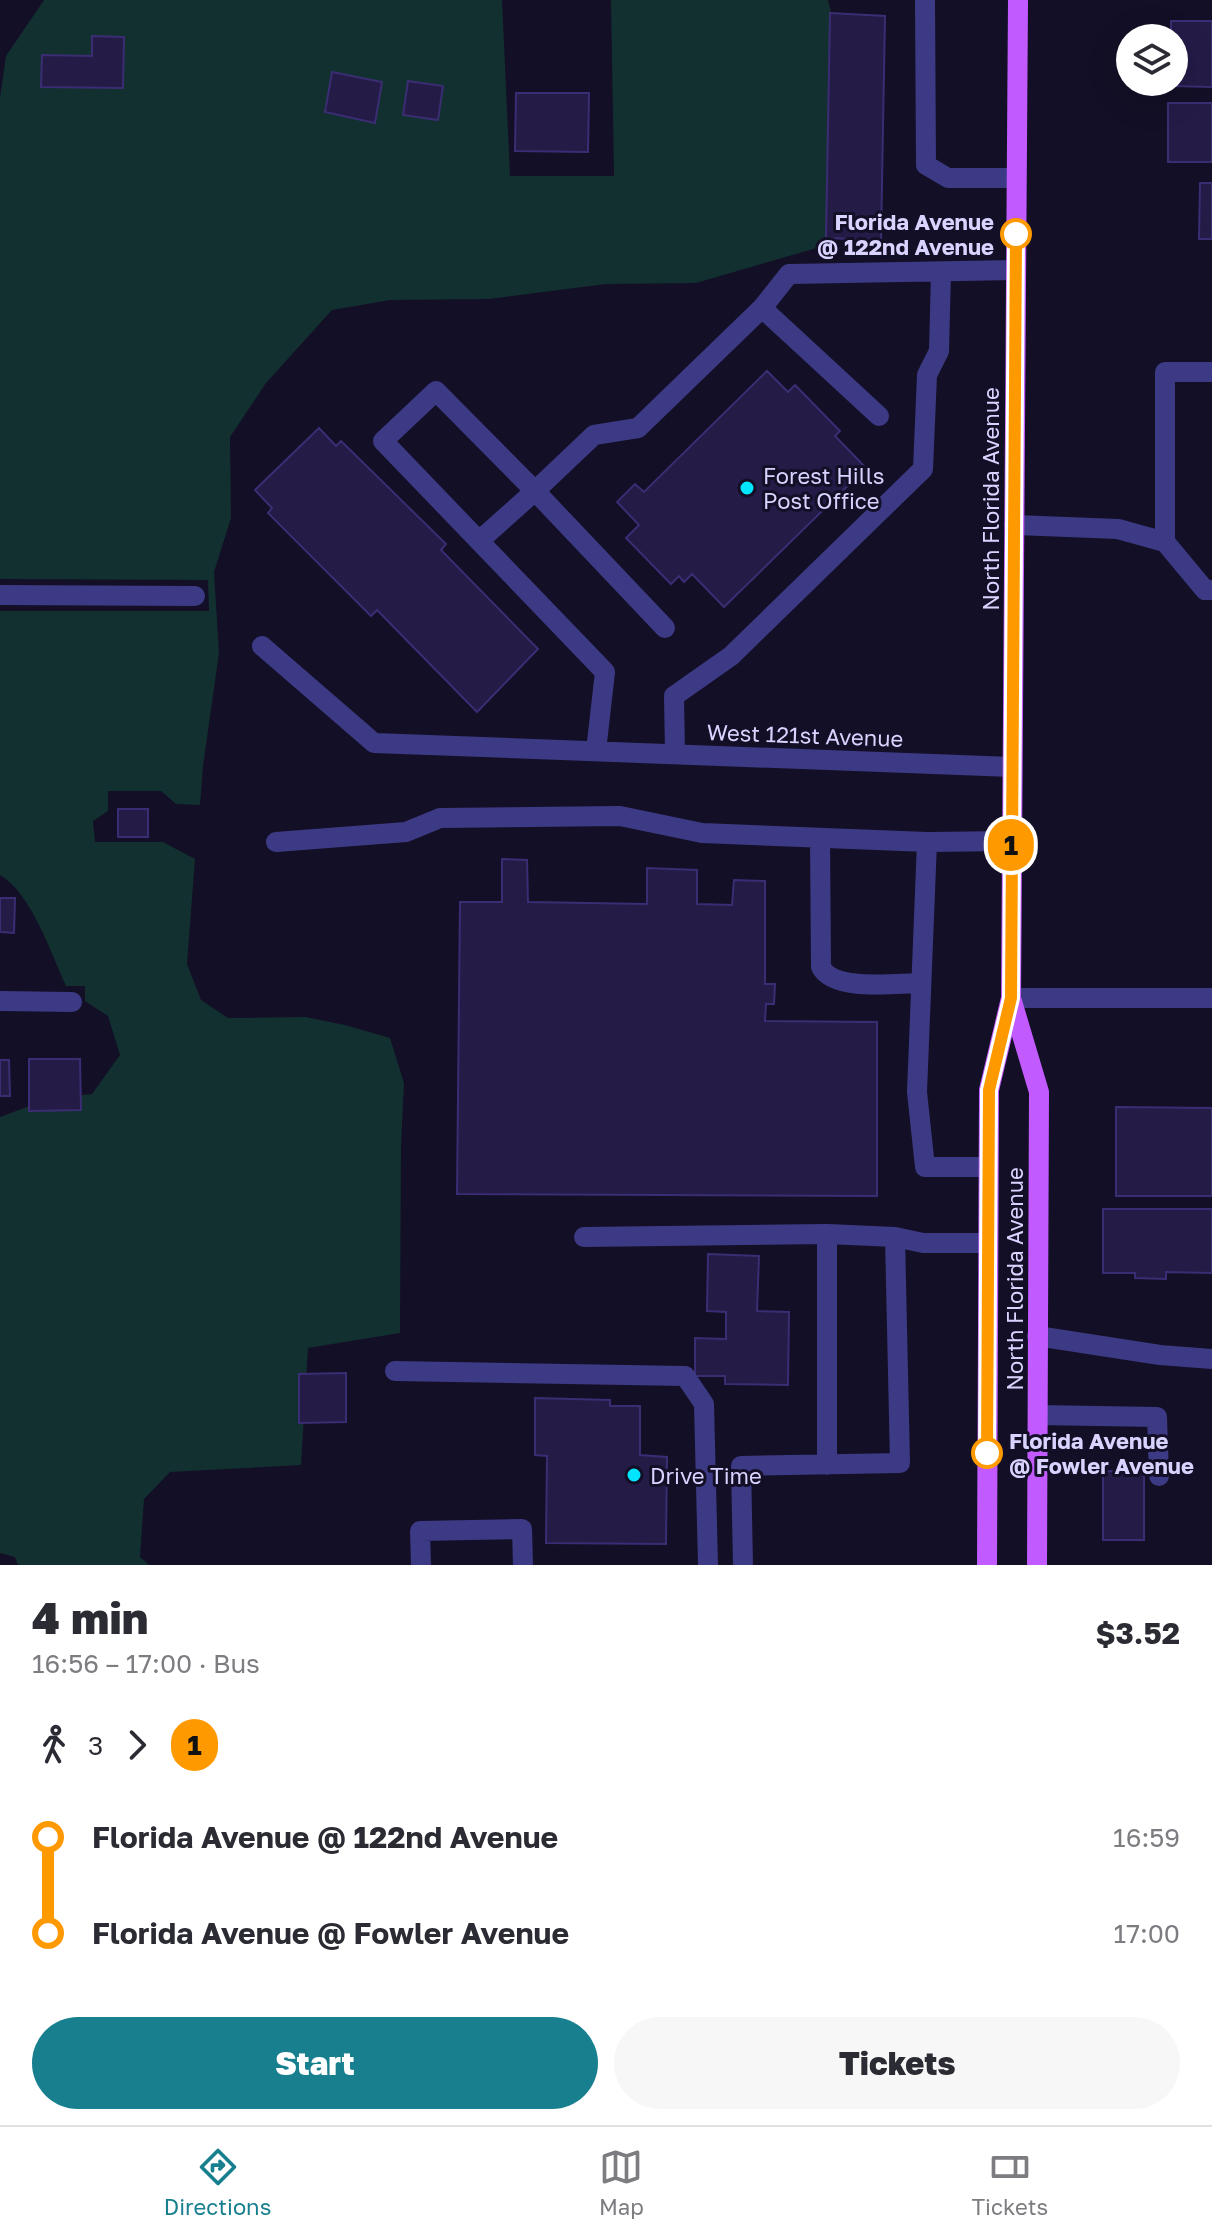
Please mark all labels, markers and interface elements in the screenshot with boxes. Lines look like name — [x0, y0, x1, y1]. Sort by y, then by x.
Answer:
map controls — [1116, 24, 1188, 96]
button: layers — [1116, 24, 1188, 96]
place label: Florida Avenue @ 122nd Avenue — [817, 208, 994, 260]
marker: Florida Avenue @ 122nd Avenue — [1001, 219, 1031, 249]
street label: North Florida Avenue — [977, 387, 1004, 611]
place label: Forest Hills Post Office — [763, 462, 885, 514]
marker: Forest Hills Post Office — [738, 479, 756, 497]
street label: West 121st Avenue — [706, 718, 904, 752]
line badge: 1 — [985, 819, 1037, 871]
text: 1 — [1004, 828, 1018, 861]
street label: North Florida Avenue — [1001, 1167, 1028, 1391]
place label: Florida Avenue @ Fowler Avenue — [1009, 1427, 1194, 1479]
marker: Florida Avenue @ Fowler Avenue — [972, 1438, 1002, 1468]
place label: Drive Time — [650, 1462, 762, 1489]
marker: Drive Time — [625, 1466, 643, 1484]
text: 4 min — [32, 1591, 148, 1644]
text: $3.52 — [1095, 1615, 1180, 1651]
text: 16:56 – 17:00 · Bus — [32, 1648, 260, 1679]
icon: walk — [32, 1723, 76, 1767]
icon: forward — [115, 1723, 159, 1767]
text: 1 — [187, 1728, 202, 1761]
text: 3 — [88, 1730, 103, 1761]
text: Florida Avenue @ 122nd Avenue — [92, 1819, 558, 1855]
text: 16:59 — [1113, 1822, 1180, 1853]
text: Florida Avenue @ Fowler Avenue — [92, 1915, 569, 1951]
text: 17:00 — [1114, 1918, 1180, 1949]
button: Start — [32, 2017, 598, 2109]
button: Tickets — [614, 2017, 1180, 2109]
tab: Directions — [164, 2145, 271, 2220]
tab: Map — [599, 2145, 644, 2220]
tab: Tickets — [971, 2145, 1048, 2220]

